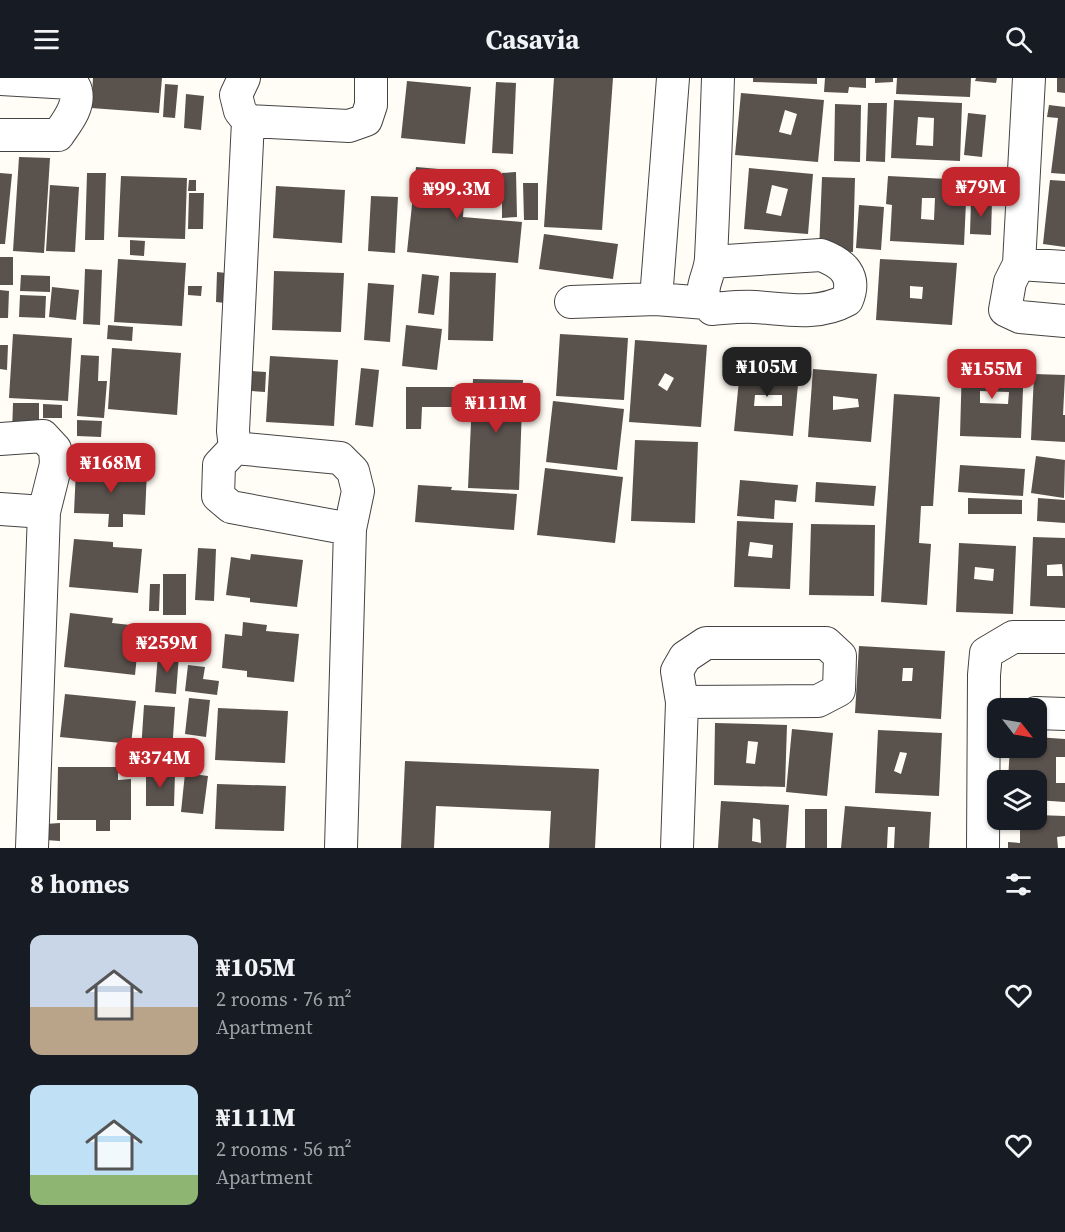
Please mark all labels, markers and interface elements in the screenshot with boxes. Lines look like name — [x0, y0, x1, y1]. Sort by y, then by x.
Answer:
text: Casavia — [485, 21, 580, 58]
icon: menu — [30, 23, 63, 56]
icon: search — [1002, 23, 1035, 56]
pin: ₦79M — [945, 167, 1017, 218]
pin: ₦99.3M — [408, 169, 506, 220]
text: ₦79M — [956, 172, 1006, 200]
text: ₦99.3M — [423, 174, 491, 202]
pin: ₦105M — [725, 347, 809, 398]
pin: ₦155M — [950, 349, 1034, 400]
text: ₦105M — [736, 352, 798, 380]
text: ₦155M — [961, 354, 1023, 382]
pin: ₦111M — [454, 383, 538, 434]
text: ₦111M — [465, 388, 527, 416]
pin: ₦168M — [69, 443, 153, 494]
text: ₦168M — [80, 448, 142, 476]
pin: ₦259M — [125, 623, 209, 674]
text: ₦259M — [136, 628, 198, 656]
north arrow — [987, 698, 1047, 758]
map controls — [987, 698, 1047, 830]
pin: ₦374M — [118, 738, 202, 789]
text: ₦374M — [129, 743, 191, 771]
button: layers — [987, 770, 1047, 830]
text: 8 homes — [30, 866, 129, 902]
icon: filters — [1002, 868, 1035, 901]
text: ₦105M — [216, 949, 296, 985]
icon: home — [78, 959, 150, 1031]
icon: heart — [1002, 979, 1035, 1012]
text: 2 rooms · 76 m² — [216, 985, 352, 1013]
text: Apartment — [216, 1013, 313, 1041]
text: ₦111M — [216, 1099, 296, 1135]
icon: home — [78, 1109, 150, 1181]
icon: heart — [1002, 1129, 1035, 1162]
text: 2 rooms · 56 m² — [216, 1135, 352, 1163]
text: Apartment — [216, 1163, 313, 1191]

